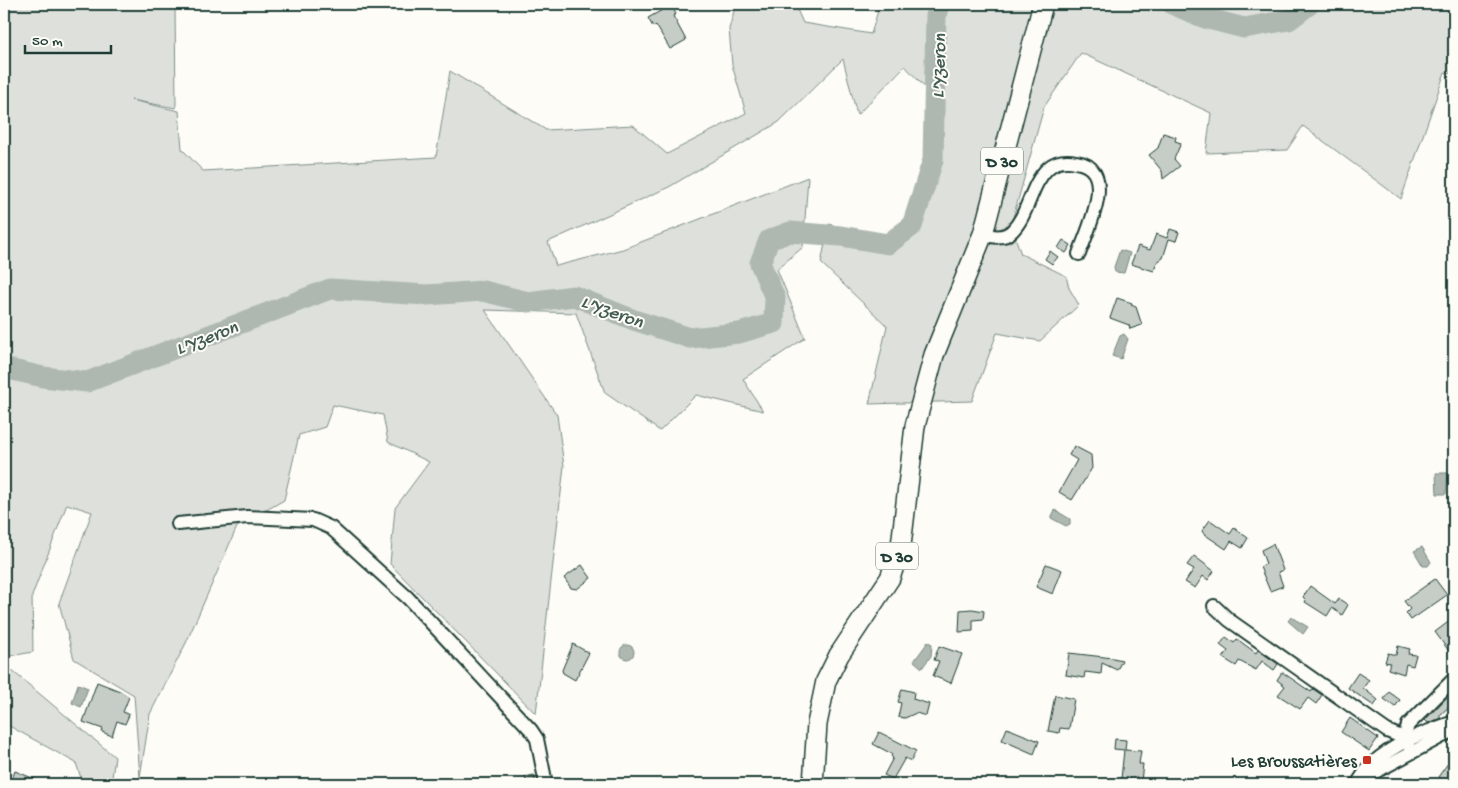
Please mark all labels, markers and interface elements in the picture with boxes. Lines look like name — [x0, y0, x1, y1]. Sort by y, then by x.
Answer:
scale bar — [25, 22, 111, 54]
text: 50 m — [32, 33, 63, 51]
water label: L'Yzeron — [928, 33, 953, 99]
road number: D 30 — [981, 148, 1023, 175]
water label: L'Yzeron — [578, 291, 647, 335]
water label: L'Yzeron — [173, 317, 242, 362]
road number: D 30 — [876, 542, 918, 570]
place label: Les Broussatières — [1231, 752, 1358, 773]
marker: Les Broussatières — [1361, 754, 1373, 766]

